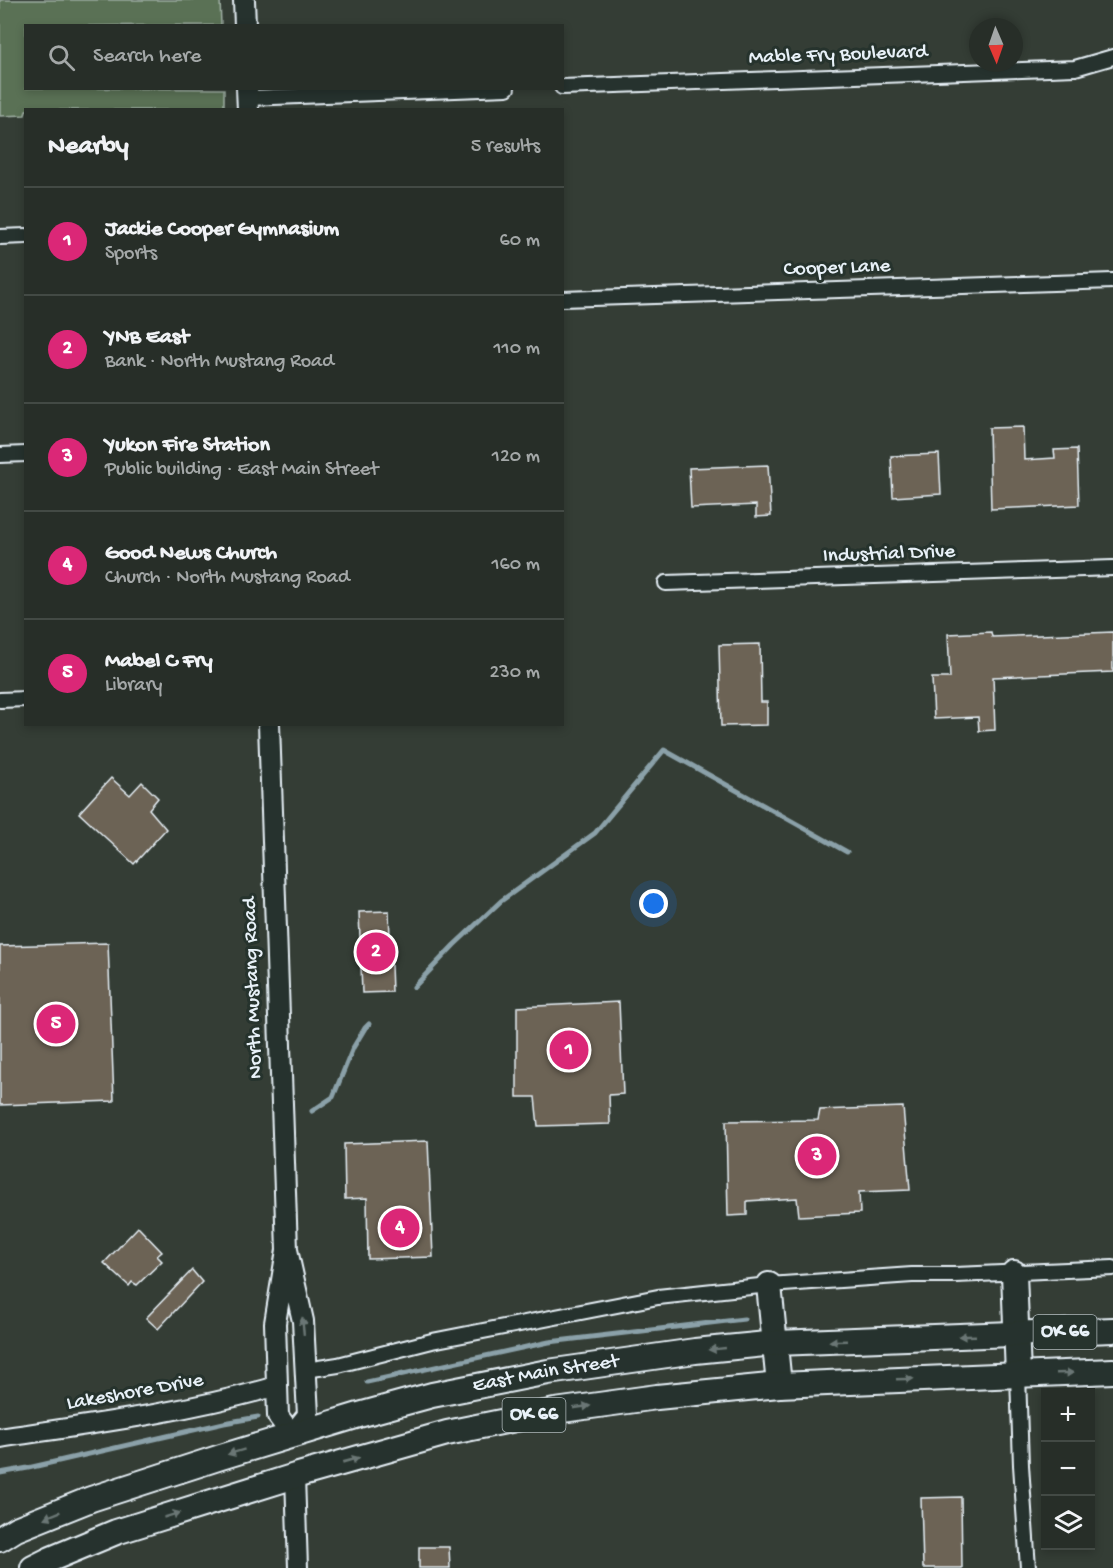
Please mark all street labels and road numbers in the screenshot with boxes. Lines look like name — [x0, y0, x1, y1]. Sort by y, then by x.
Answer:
street label: Mable Fry Boulevard — [748, 40, 930, 72]
street label: Cooper Lane — [783, 255, 892, 283]
street label: Industrial Drive — [822, 540, 957, 570]
street label: North Mustang Road — [238, 895, 270, 1079]
road number: OK 66 — [1034, 1315, 1096, 1349]
street label: East Main Street — [471, 1349, 623, 1399]
street label: Lakeshore Drive — [65, 1368, 206, 1417]
road number: OK 66 — [502, 1398, 566, 1432]

